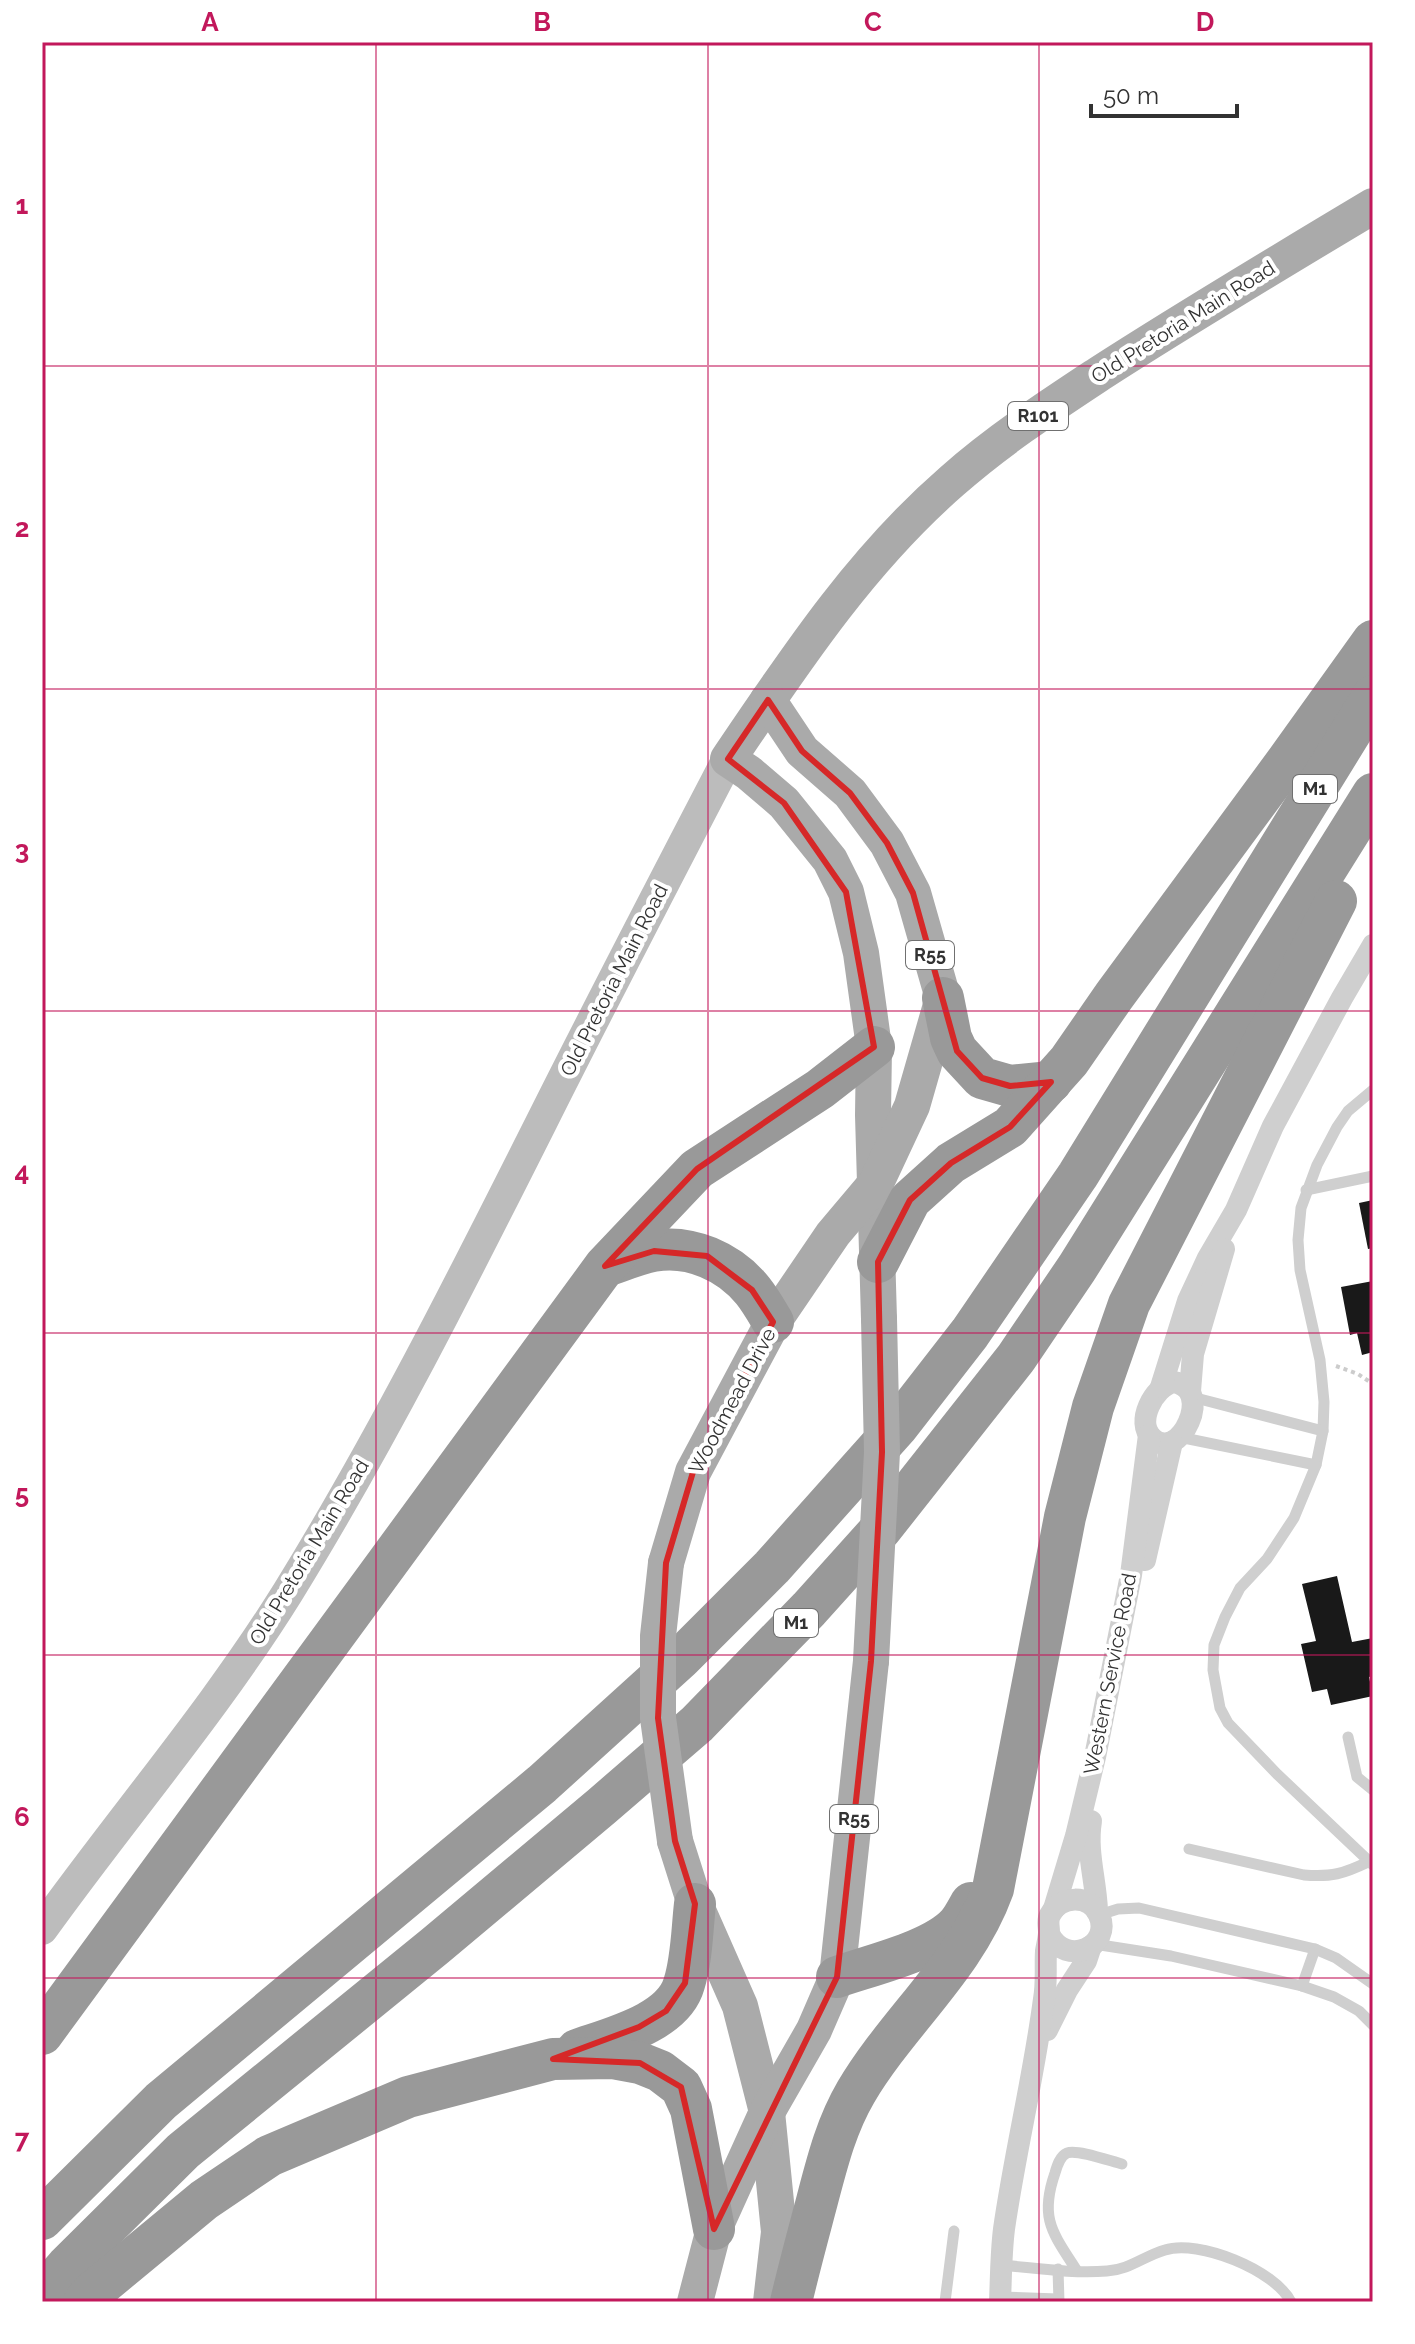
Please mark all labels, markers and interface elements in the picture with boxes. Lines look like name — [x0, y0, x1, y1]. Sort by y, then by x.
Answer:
text: A — [201, 7, 219, 37]
text: B — [533, 7, 551, 37]
text: C — [864, 7, 882, 37]
text: D — [1196, 7, 1214, 37]
scale bar — [1091, 68, 1237, 118]
text: 50 m — [1103, 81, 1159, 110]
text: 1 — [16, 190, 29, 220]
street label: Old Pretoria Main Road — [1087, 256, 1279, 388]
road number: R101 — [1008, 402, 1068, 430]
text: 2 — [15, 513, 29, 543]
road number: M1 — [1293, 775, 1337, 803]
text: 3 — [15, 835, 29, 865]
street label: Old Pretoria Main Road — [555, 880, 673, 1080]
road number: R55 — [906, 941, 954, 969]
text: 4 — [15, 1157, 29, 1187]
street label: Woodmead Drive — [683, 1324, 781, 1478]
street label: Old Pretoria Main Road — [244, 1455, 374, 1649]
text: 5 — [15, 1479, 29, 1509]
street label: Western Service Road — [1079, 1571, 1141, 1777]
road number: M1 — [774, 1609, 818, 1637]
text: 6 — [14, 1802, 30, 1832]
road number: R55 — [830, 1805, 878, 1833]
text: 7 — [15, 2124, 30, 2154]

